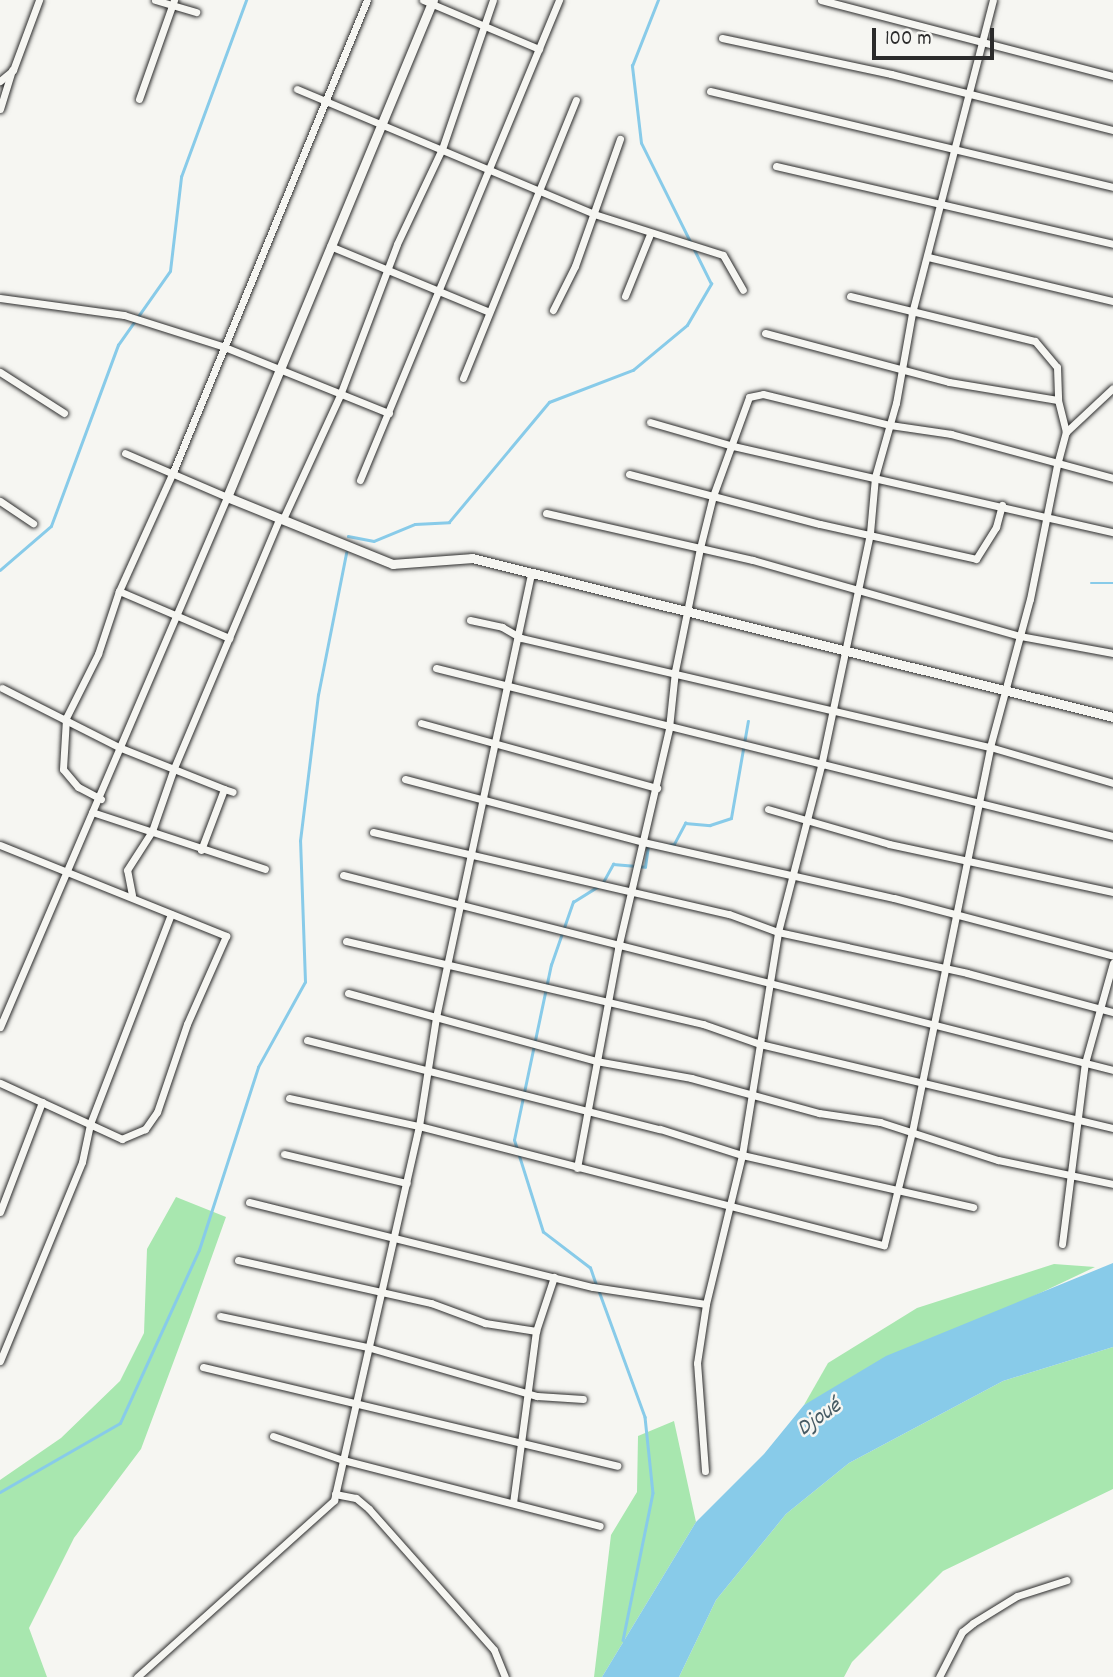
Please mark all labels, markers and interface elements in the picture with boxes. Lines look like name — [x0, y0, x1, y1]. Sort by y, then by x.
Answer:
scale bar — [875, 14, 998, 58]
text: 100 m — [885, 25, 932, 55]
water label: Djoué — [792, 1394, 848, 1444]

